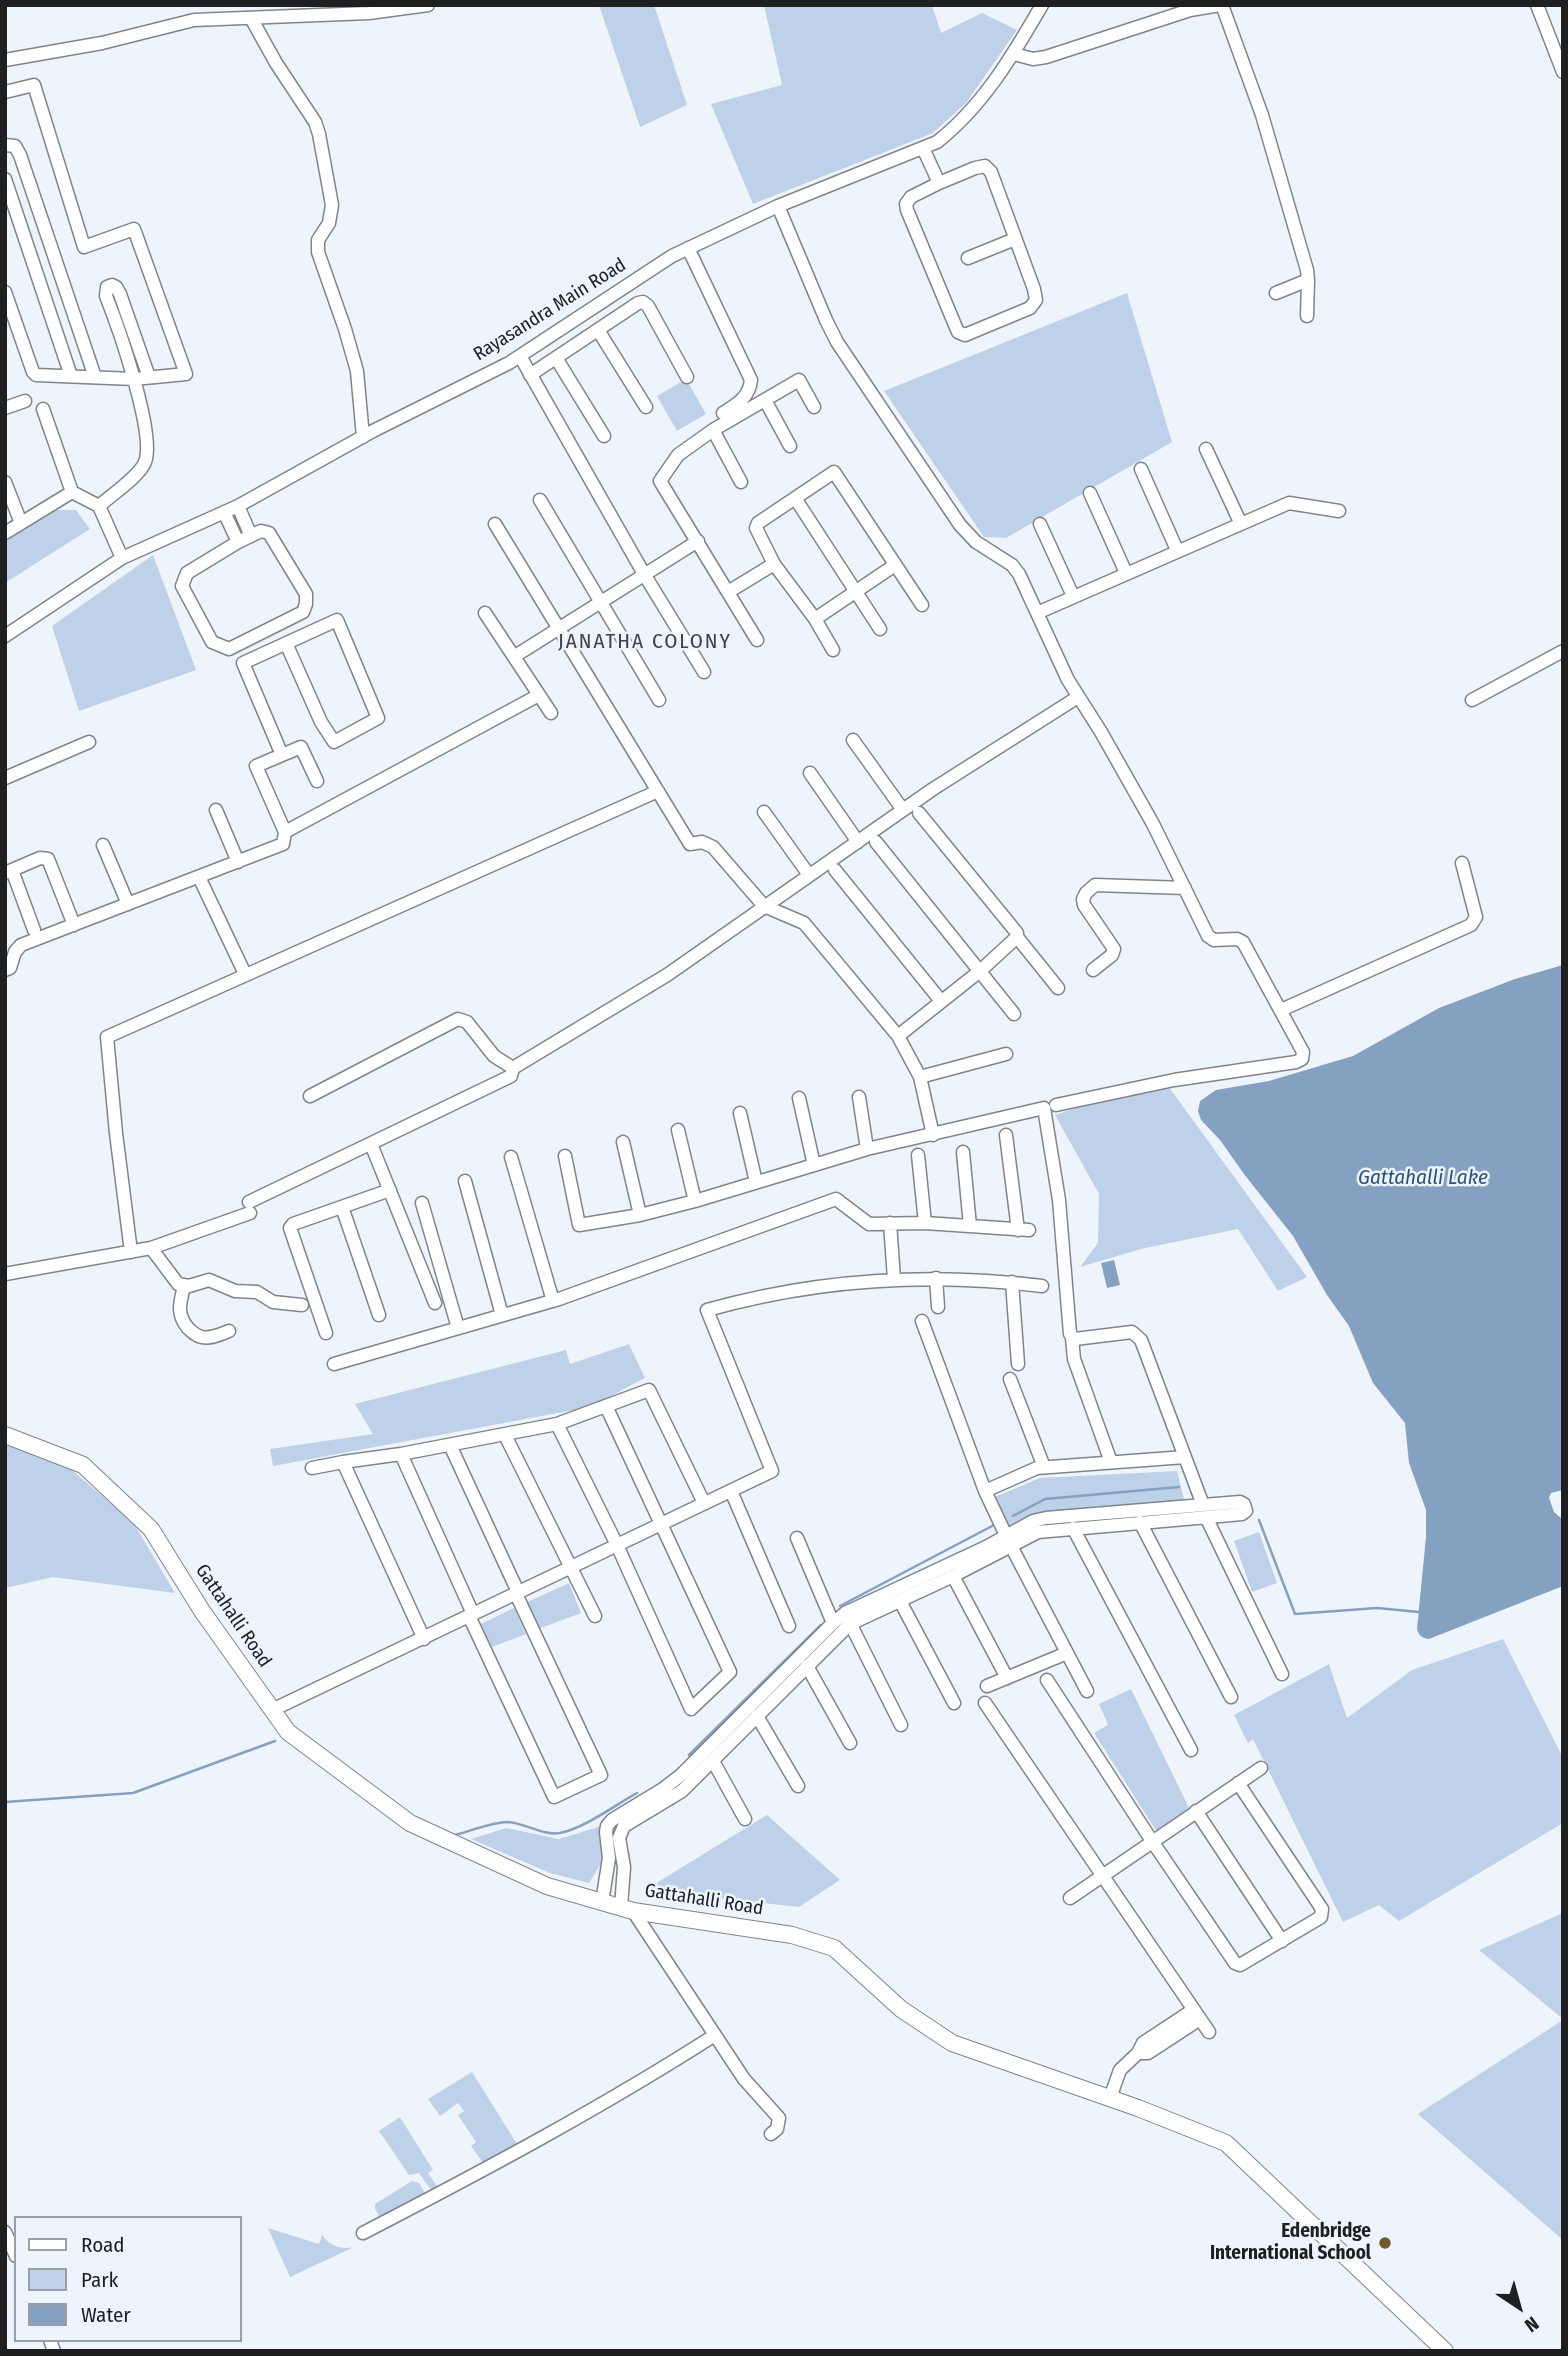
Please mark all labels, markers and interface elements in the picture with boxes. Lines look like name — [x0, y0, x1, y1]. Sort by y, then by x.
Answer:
street label: Rayasandra Main Road — [470, 254, 630, 366]
district label: JANATHA COLONY — [560, 629, 730, 655]
water label: Gattahalli Lake — [1358, 1165, 1488, 1191]
street label: Gattahalli Road — [190, 1560, 276, 1672]
street label: Gattahalli Road — [643, 1879, 765, 1921]
legend — [14, 2216, 242, 2342]
place label: Edenbridge International School — [1210, 2221, 1371, 2265]
text: Road — [81, 2232, 125, 2258]
marker: Edenbridge International School — [1377, 2235, 1393, 2251]
text: Park — [81, 2267, 118, 2293]
north arrow — [1484, 2272, 1554, 2342]
text: Water — [81, 2302, 131, 2328]
text: N — [1520, 2312, 1543, 2337]

